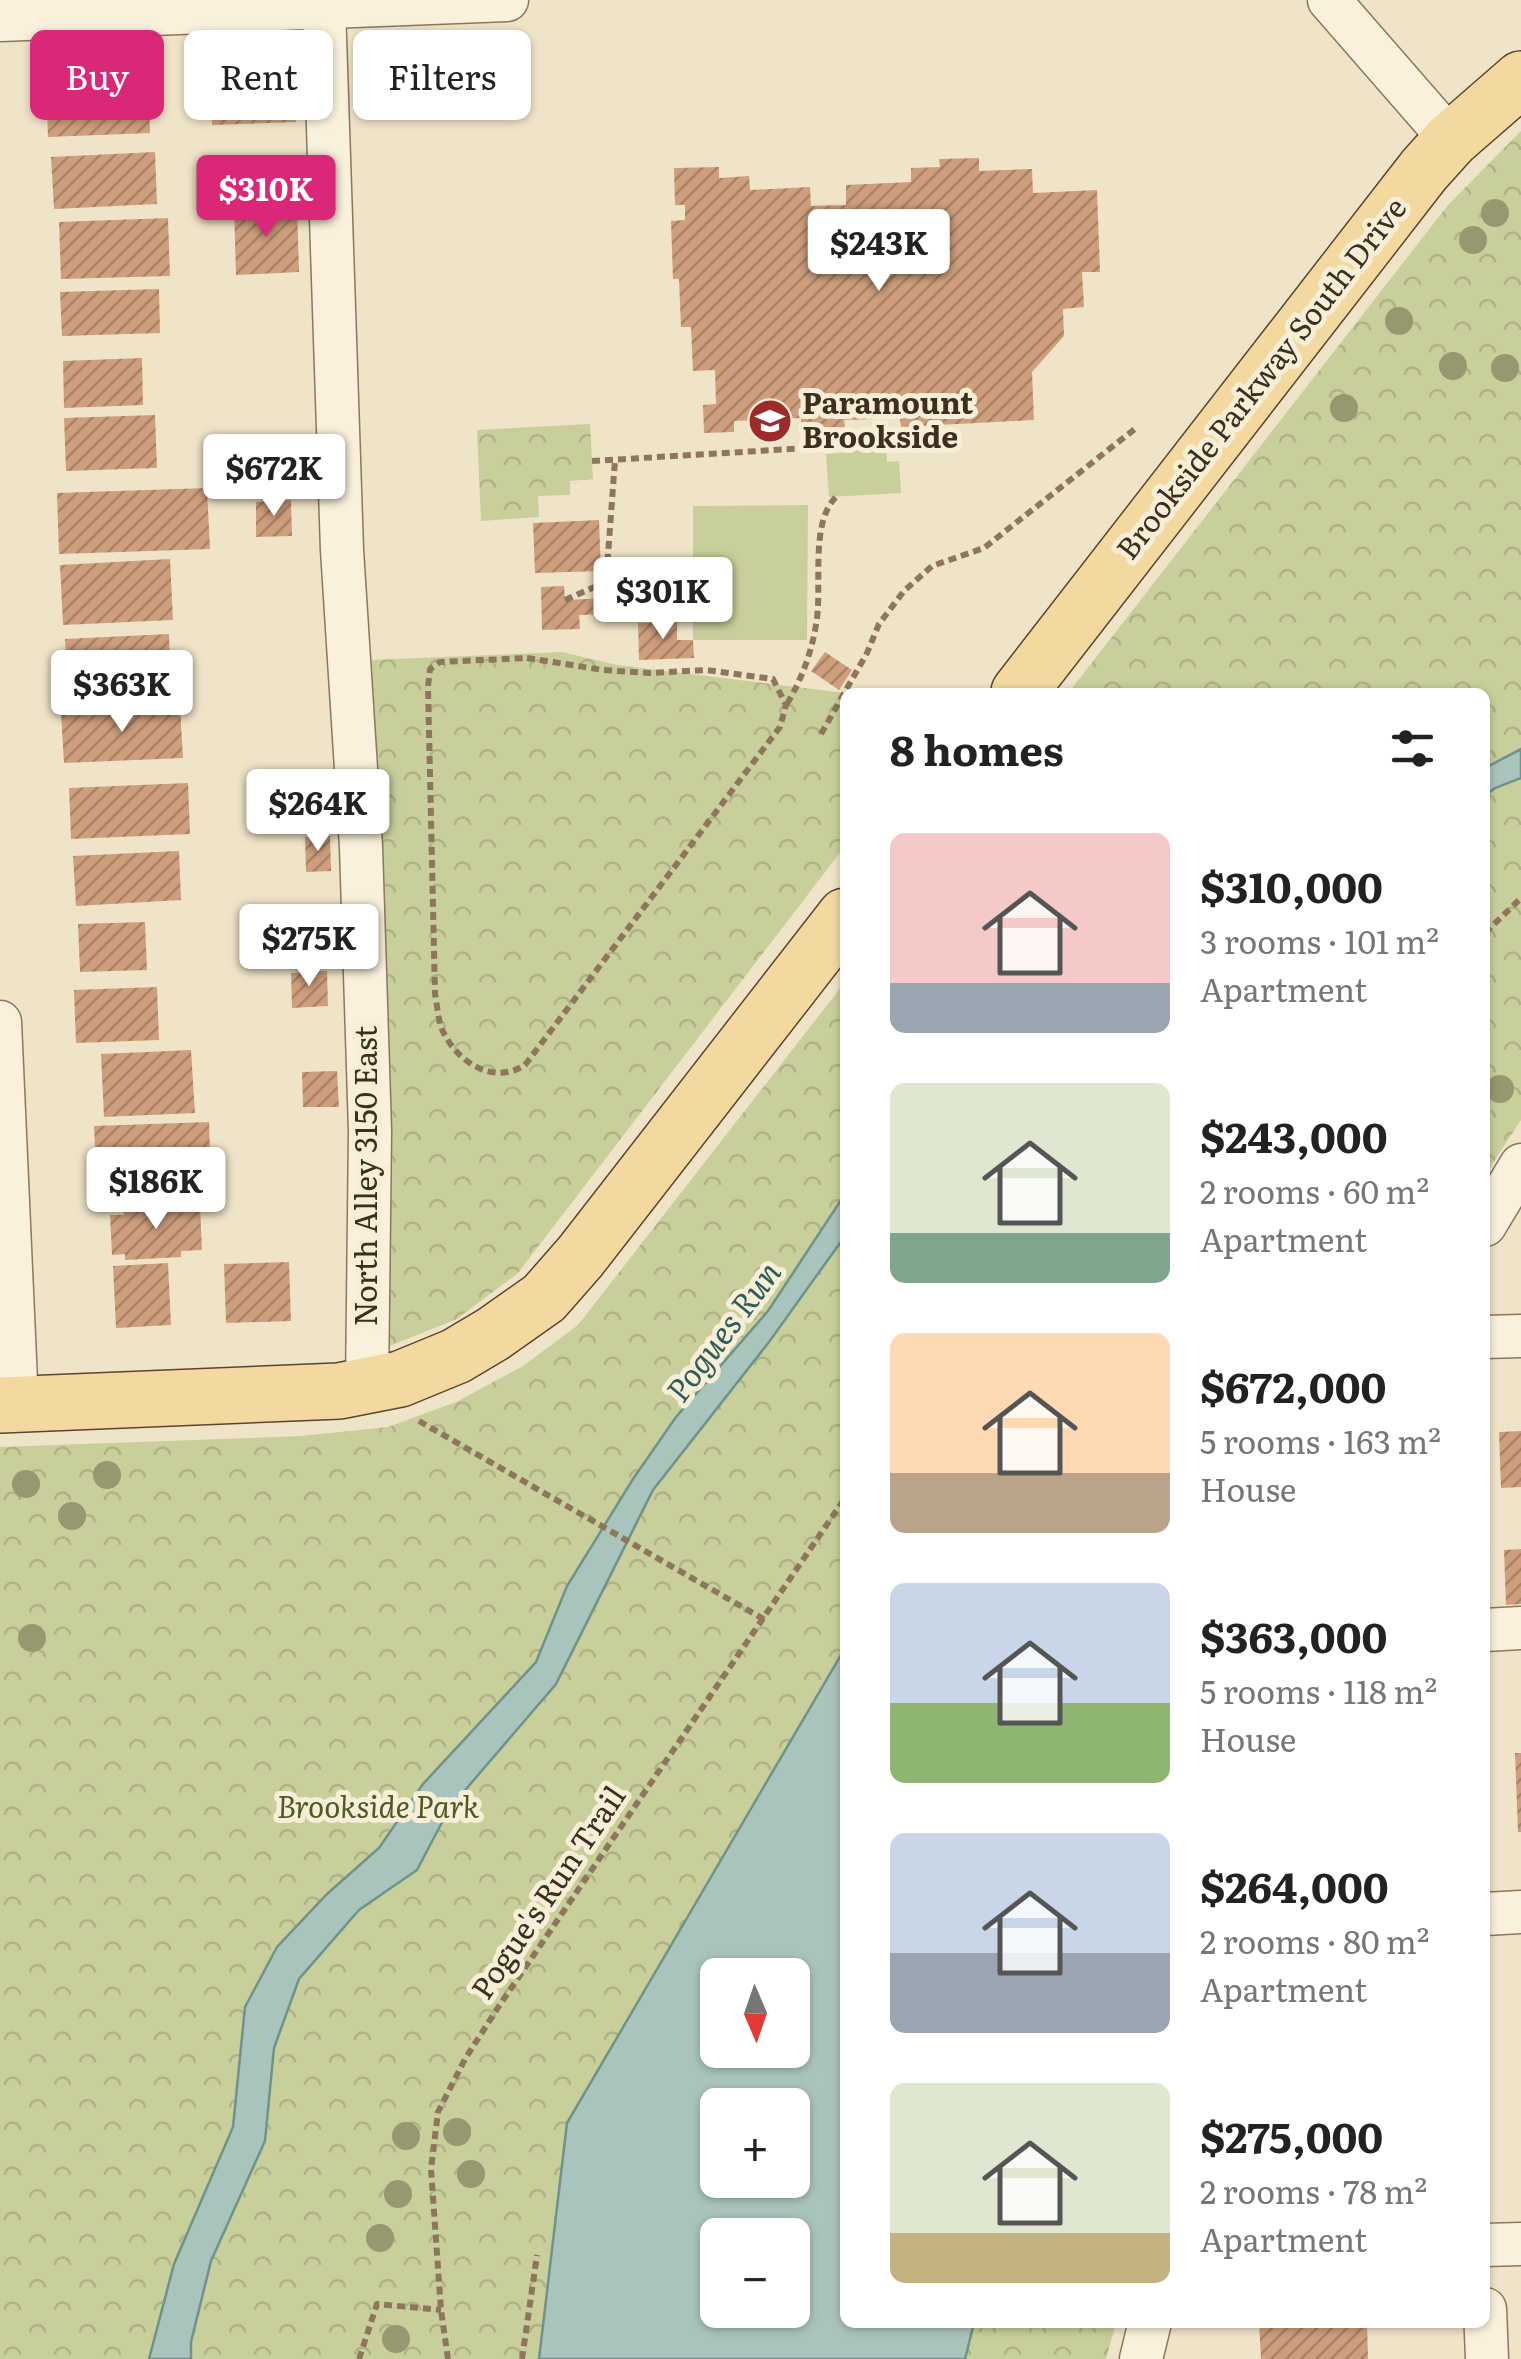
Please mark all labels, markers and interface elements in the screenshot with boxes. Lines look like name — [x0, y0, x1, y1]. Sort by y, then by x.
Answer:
chip: Buy — [30, 30, 164, 120]
chip: Rent — [184, 30, 333, 120]
chip: Filters — [353, 30, 531, 120]
pin: $310K — [196, 155, 336, 240]
text: $310K — [219, 163, 313, 211]
street label: Brookside Parkway South Drive — [1104, 187, 1415, 568]
pin: $243K — [809, 209, 949, 294]
text: $243K — [830, 217, 928, 265]
place label: Paramount Brookside — [802, 379, 974, 457]
school or university icon: Paramount Brookside — [747, 398, 793, 444]
pin: $672K — [204, 434, 344, 519]
text: $672K — [225, 442, 323, 490]
pin: $301K — [593, 557, 733, 642]
text: $301K — [616, 565, 710, 613]
pin: $363K — [52, 650, 192, 735]
text: $363K — [73, 658, 171, 706]
text: 8 homes — [890, 717, 1064, 779]
icon: filters — [1385, 721, 1440, 776]
pin: $264K — [248, 769, 388, 854]
text: $264K — [268, 777, 368, 825]
text: $310,000 — [1200, 854, 1383, 916]
icon: home — [970, 873, 1090, 993]
pin: $275K — [239, 904, 379, 989]
text: $275K — [261, 912, 357, 960]
text: 3 rooms · 101 m² — [1200, 916, 1439, 964]
text: Apartment — [1200, 964, 1367, 1012]
street label: North Alley 3150 East — [342, 1026, 386, 1326]
text: $243,000 — [1200, 1104, 1388, 1166]
icon: home — [970, 1123, 1090, 1243]
pin: $186K — [86, 1147, 226, 1232]
text: $186K — [109, 1155, 203, 1203]
text: 2 rooms · 60 m² — [1200, 1166, 1429, 1214]
text: Apartment — [1200, 1214, 1367, 1262]
water label: Pogues Run — [653, 1250, 791, 1411]
text: $672,000 — [1200, 1354, 1386, 1416]
icon: home — [970, 1373, 1090, 1493]
text: 5 rooms · 163 m² — [1200, 1416, 1441, 1464]
text: House — [1200, 1464, 1296, 1512]
text: $363,000 — [1200, 1604, 1388, 1666]
icon: home — [970, 1623, 1090, 1743]
text: 5 rooms · 118 m² — [1200, 1666, 1437, 1714]
text: House — [1200, 1714, 1296, 1762]
street label: Pogue's Run Trail — [459, 1776, 634, 2007]
park label: Brookside Park — [277, 1783, 480, 1827]
text: $264,000 — [1200, 1854, 1389, 1916]
icon: home — [970, 1873, 1090, 1993]
text: 2 rooms · 80 m² — [1200, 1916, 1430, 1964]
north arrow — [700, 1958, 810, 2068]
map controls — [700, 1958, 810, 2328]
text: Apartment — [1200, 1964, 1367, 2012]
button: + — [700, 2088, 810, 2198]
text: $275,000 — [1200, 2104, 1383, 2166]
icon: home — [970, 2123, 1090, 2243]
text: 2 rooms · 78 m² — [1200, 2166, 1427, 2214]
text: Apartment — [1200, 2214, 1367, 2262]
button: − — [700, 2218, 810, 2328]

